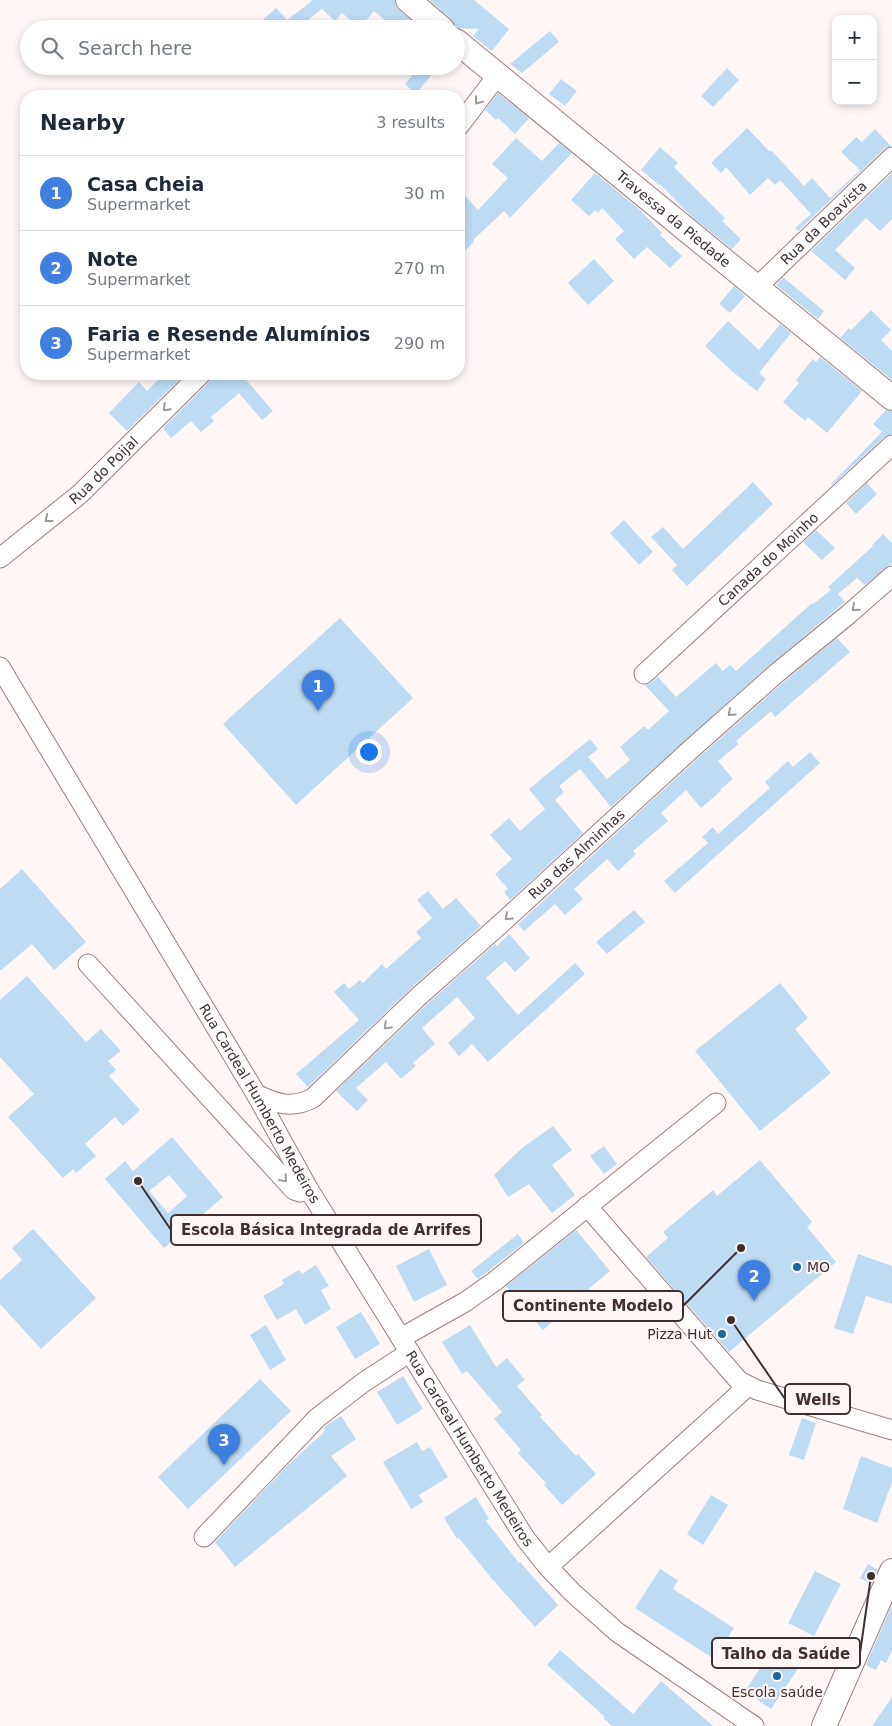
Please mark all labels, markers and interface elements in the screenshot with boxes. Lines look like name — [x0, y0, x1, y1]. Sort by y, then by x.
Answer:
map controls — [832, 15, 877, 105]
button: + — [832, 15, 877, 60]
search box — [20, 20, 465, 75]
icon: search — [38, 34, 66, 62]
text: Search here — [78, 37, 192, 59]
button: − — [832, 60, 877, 105]
one-way arrow — [475, 95, 484, 105]
text: Nearby — [40, 111, 125, 135]
text: 3 results — [376, 113, 445, 132]
street label: Travessa da Piedade — [612, 167, 734, 271]
text: Casa Cheia — [87, 173, 204, 195]
street label: Rua da Boavista — [777, 178, 870, 268]
text: 1 — [50, 184, 62, 203]
text: 30 m — [404, 184, 445, 203]
text: Supermarket — [87, 195, 190, 214]
text: Note — [87, 248, 138, 270]
text: 2 — [50, 259, 62, 278]
text: 270 m — [394, 259, 445, 278]
text: Supermarket — [87, 270, 190, 289]
text: Faria e Resende Alumínios — [87, 323, 370, 345]
text: 3 — [50, 334, 62, 353]
text: 290 m — [394, 334, 445, 353]
text: Supermarket — [87, 345, 190, 364]
one-way arrow — [163, 402, 172, 411]
street label: Rua do Poijal — [66, 433, 141, 507]
street label: Canada do Moinho — [715, 509, 822, 610]
one-way arrow — [45, 514, 54, 522]
one-way arrow — [852, 602, 861, 611]
pin: 1 — [302, 670, 334, 711]
one-way arrow — [728, 707, 737, 716]
your location — [356, 739, 382, 765]
street label: Rua das Alminhas — [525, 806, 628, 902]
one-way arrow — [504, 911, 513, 920]
street label: Rua Cardeal Humberto Medeiros — [196, 1001, 323, 1206]
one-way arrow — [384, 1020, 393, 1029]
one-way arrow — [279, 1174, 288, 1183]
callout: Escola Básica Integrada de Arrifes — [171, 1215, 481, 1245]
text: Escola Básica Integrada de Arrifes — [181, 1221, 471, 1239]
place label: MO — [807, 1259, 830, 1275]
pin: 2 — [738, 1260, 770, 1301]
marker: MO — [791, 1261, 803, 1273]
callout: Continente Modelo — [503, 1291, 683, 1321]
text: Continente Modelo — [513, 1297, 673, 1315]
place label: Pizza Hut — [647, 1326, 713, 1342]
marker: Pizza Hut — [716, 1328, 728, 1340]
street label: Rua Cardeal Humberto Medeiros — [403, 1348, 537, 1550]
callout: Wells — [785, 1384, 850, 1414]
text: Wells — [795, 1391, 841, 1409]
pin: 3 — [208, 1424, 240, 1465]
callout: Talho da Saúde — [712, 1638, 860, 1668]
text: Talho da Saúde — [722, 1645, 850, 1663]
marker: Escola saúde — [771, 1670, 783, 1682]
place label: Escola saúde — [731, 1684, 823, 1700]

